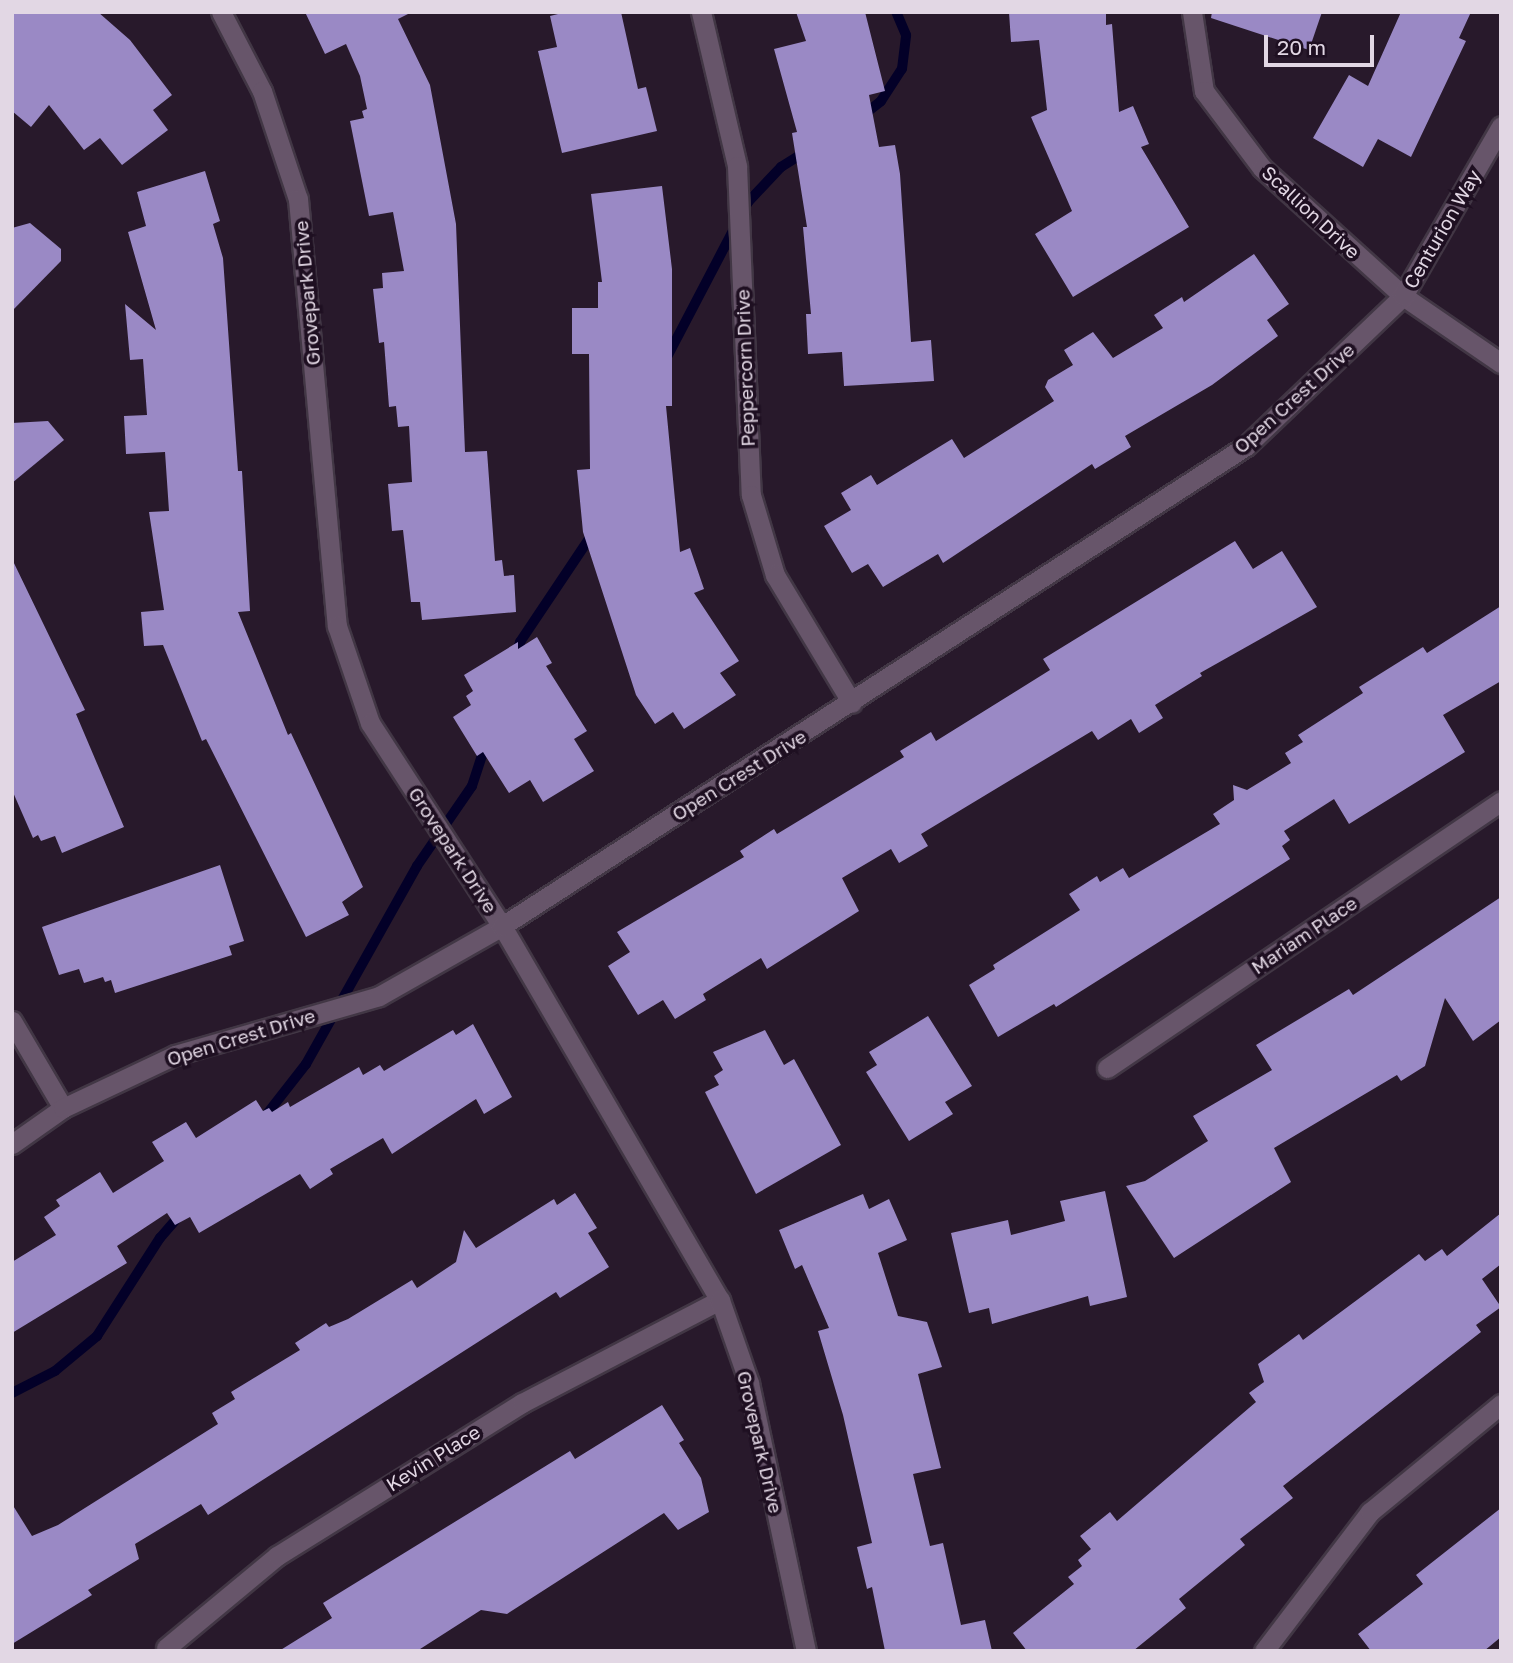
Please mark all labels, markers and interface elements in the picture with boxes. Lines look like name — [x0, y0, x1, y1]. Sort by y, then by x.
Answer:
scale bar — [1268, 21, 1378, 65]
text: 20 m — [1277, 34, 1326, 60]
street label: Scallion Drive — [1257, 161, 1365, 263]
street label: Centurion Way — [1399, 166, 1485, 292]
street label: Grovepark Drive — [289, 220, 325, 366]
street label: Peppercorn Drive — [731, 289, 759, 447]
street label: Open Crest Drive — [1229, 338, 1359, 458]
street label: Open Crest Drive — [668, 725, 810, 825]
street label: Grovepark Drive — [404, 783, 502, 917]
street label: Mariam Place — [1247, 891, 1361, 979]
street label: Open Crest Drive — [164, 1004, 318, 1070]
street label: Grovepark Drive — [733, 1369, 787, 1515]
street label: Kevin Place — [382, 1420, 484, 1496]

